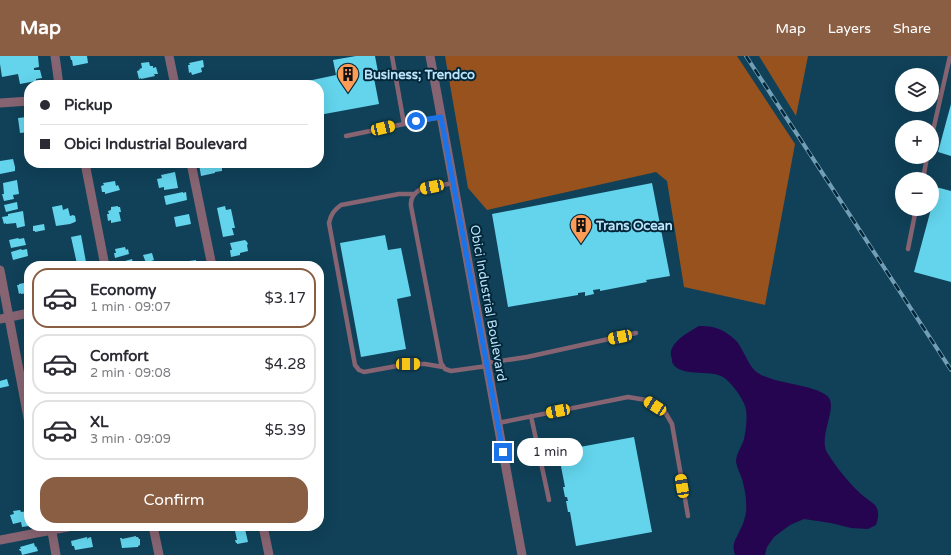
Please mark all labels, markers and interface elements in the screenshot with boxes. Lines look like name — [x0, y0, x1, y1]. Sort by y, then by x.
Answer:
text: Map — [20, 17, 61, 39]
text: Map — [776, 20, 806, 37]
text: Layers — [828, 20, 871, 37]
text: Share — [893, 20, 931, 37]
building icon: Business; Trendco — [335, 61, 361, 94]
place label: Business; Trendco — [364, 67, 475, 83]
map controls — [895, 68, 939, 216]
button: layers — [895, 68, 939, 112]
text: Pickup — [64, 96, 112, 114]
route start — [407, 112, 425, 130]
car — [370, 119, 396, 137]
button: + — [895, 120, 939, 164]
text: Obici Industrial Boulevard — [64, 135, 247, 153]
button: − — [895, 172, 939, 216]
car — [419, 179, 445, 195]
building icon: Trans Ocean — [568, 212, 594, 245]
place label: Trans Ocean — [595, 218, 673, 234]
street label: Obici Industrial Boulevard — [466, 224, 510, 383]
icon: car — [42, 280, 78, 316]
text: Economy — [90, 281, 156, 299]
text: $3.17 — [265, 289, 306, 307]
text: 1 min · 09:07 — [90, 299, 171, 315]
car — [607, 329, 633, 345]
icon: car — [42, 346, 78, 382]
text: Comfort — [90, 347, 149, 365]
text: $4.28 — [265, 355, 306, 373]
car — [396, 358, 420, 370]
text: 2 min · 09:08 — [90, 365, 171, 381]
car — [642, 394, 668, 418]
car — [545, 403, 571, 419]
icon: car — [42, 412, 78, 448]
text: XL — [90, 413, 109, 431]
text: $5.39 — [265, 421, 306, 439]
text: 3 min · 09:09 — [90, 431, 171, 447]
callout: 1 min — [517, 438, 583, 466]
route end — [494, 443, 512, 461]
text: 1 min — [533, 444, 567, 460]
car — [674, 473, 690, 499]
button: Confirm — [40, 477, 308, 523]

